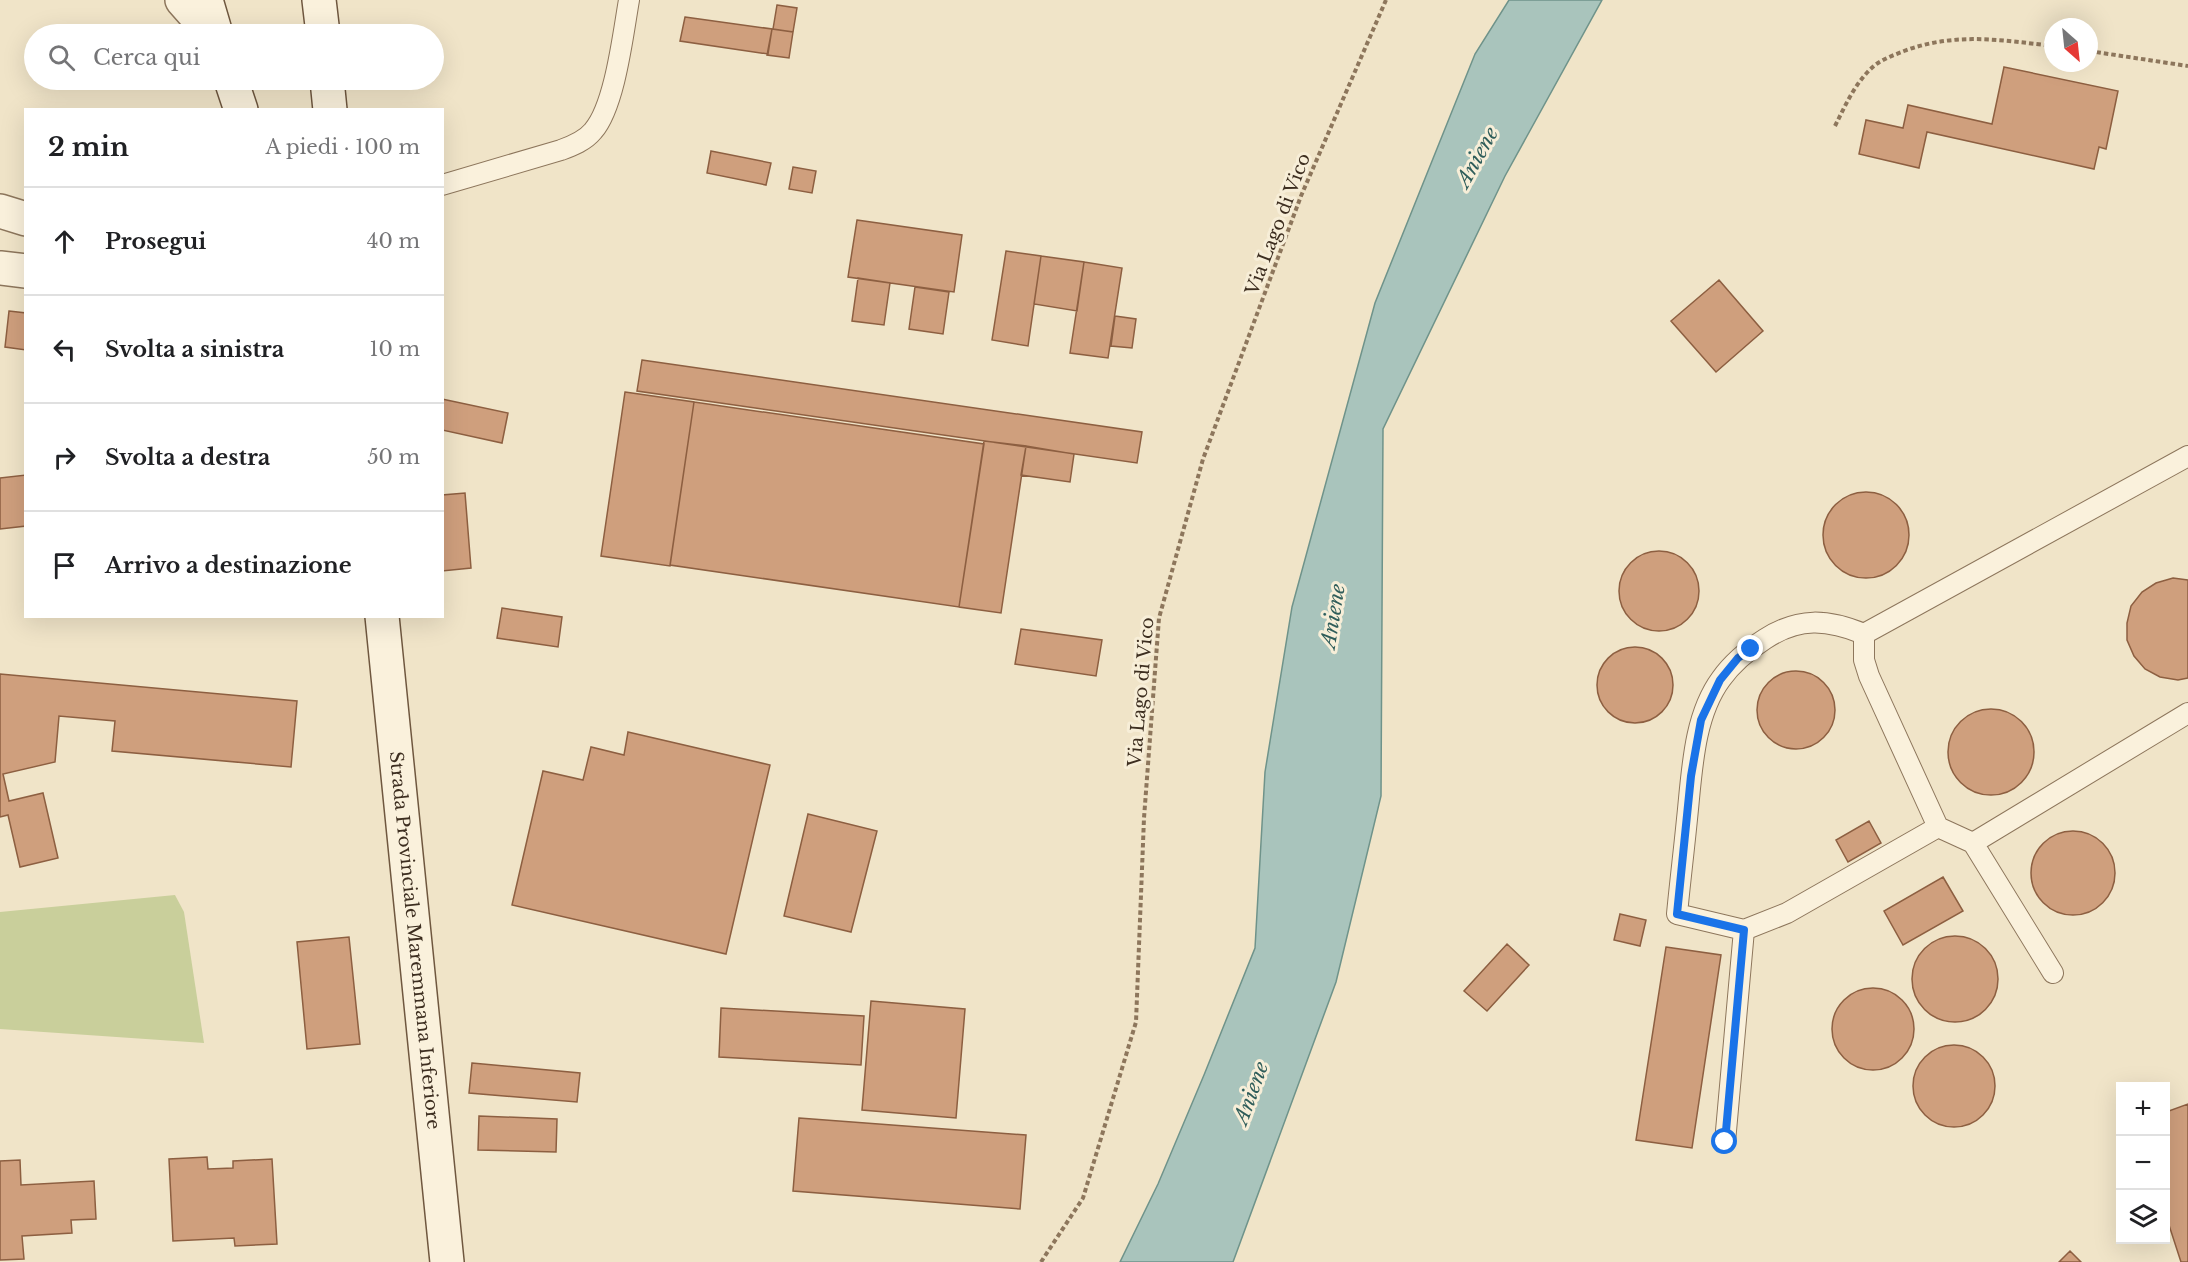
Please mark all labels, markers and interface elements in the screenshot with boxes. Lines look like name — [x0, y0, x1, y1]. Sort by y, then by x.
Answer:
north arrow — [2044, 18, 2098, 72]
search box — [24, 24, 444, 90]
icon: search — [45, 41, 78, 74]
text: Cerca qui — [93, 44, 200, 71]
water label: Aniene — [1449, 123, 1503, 194]
text: 2 min — [48, 131, 129, 163]
text: A piedi · 100 m — [266, 135, 420, 159]
street label: Via Lago di Vico — [1241, 150, 1315, 299]
icon: ahead — [48, 225, 81, 258]
text: Prosegui — [105, 228, 206, 255]
text: 40 m — [367, 229, 420, 253]
icon: left — [48, 333, 81, 366]
text: Svolta a sinistra — [105, 336, 284, 363]
text: 10 m — [370, 337, 420, 361]
icon: right — [48, 441, 81, 474]
text: Svolta a destra — [105, 444, 270, 471]
text: 50 m — [367, 445, 420, 469]
icon: arrive — [48, 549, 81, 582]
text: Arrivo a destinazione — [105, 552, 352, 579]
water label: Aniene — [1316, 582, 1350, 653]
street label: Via Lago di Vico — [1123, 616, 1158, 769]
route end — [1737, 635, 1763, 661]
street label: Strada Provinciale Maremmana Inferiore — [385, 750, 445, 1130]
water label: Aniene — [1228, 1059, 1273, 1130]
map controls — [2116, 1082, 2170, 1244]
button: + — [2116, 1082, 2170, 1136]
route start — [1711, 1128, 1737, 1154]
button: − — [2116, 1136, 2170, 1190]
button: layers — [2116, 1190, 2170, 1244]

